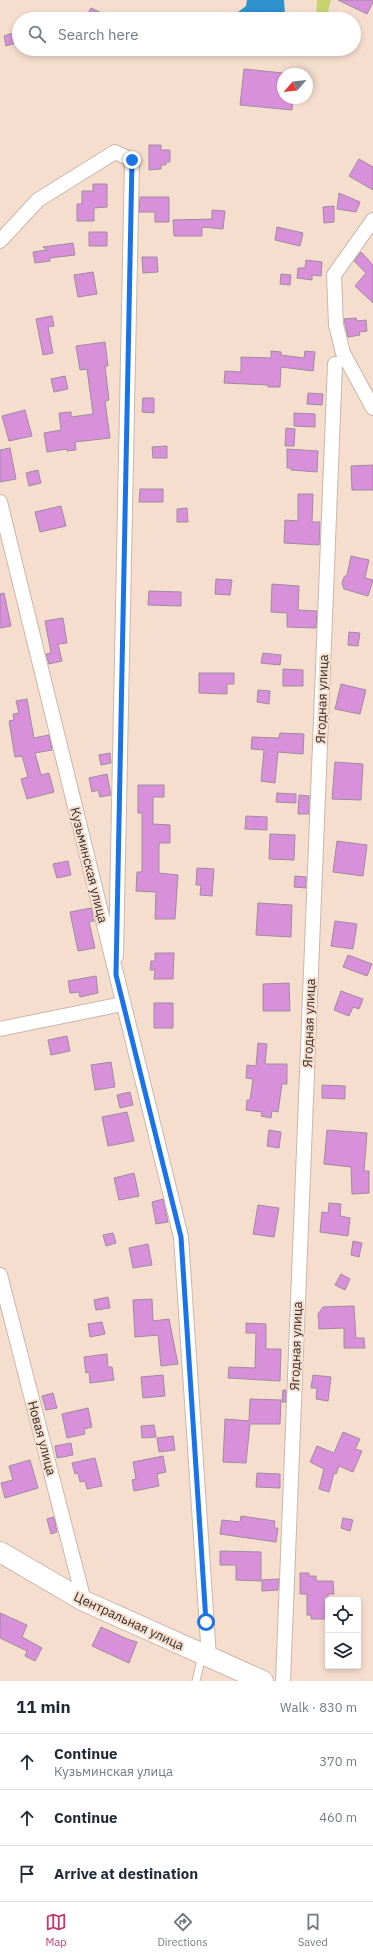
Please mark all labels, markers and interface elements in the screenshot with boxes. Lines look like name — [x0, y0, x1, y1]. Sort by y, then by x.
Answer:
search box — [12, 12, 361, 56]
icon: search — [26, 23, 48, 45]
text: Search here — [58, 25, 138, 44]
north arrow — [277, 68, 313, 104]
route end — [123, 151, 141, 169]
street label: Ягодная улица — [312, 654, 332, 744]
street label: Кузьминская улица — [66, 805, 112, 925]
street label: Ягодная улица — [299, 978, 319, 1068]
street label: Ягодная улица — [286, 1301, 306, 1391]
street label: Новая улица — [24, 1399, 60, 1477]
street label: Центральная улица — [71, 1588, 187, 1654]
map controls — [325, 1597, 361, 1669]
button: locate — [325, 1597, 361, 1633]
route start — [197, 1613, 215, 1631]
button: layers — [325, 1633, 361, 1669]
text: 11 min — [16, 1696, 71, 1718]
text: Walk · 830 m — [280, 1699, 357, 1716]
text: Continue — [54, 1744, 118, 1763]
icon: ahead — [16, 1751, 38, 1773]
text: 370 m — [319, 1753, 357, 1770]
text: Кузьминская улица — [54, 1763, 173, 1780]
icon: ahead — [16, 1807, 38, 1829]
text: Continue — [54, 1808, 118, 1827]
text: 460 m — [319, 1809, 357, 1826]
icon: arrive — [16, 1863, 38, 1885]
text: Arrive at destination — [54, 1864, 198, 1883]
tab: Map — [45, 1911, 67, 1949]
tab: Directions — [157, 1911, 208, 1949]
tab: Saved — [298, 1911, 328, 1949]

